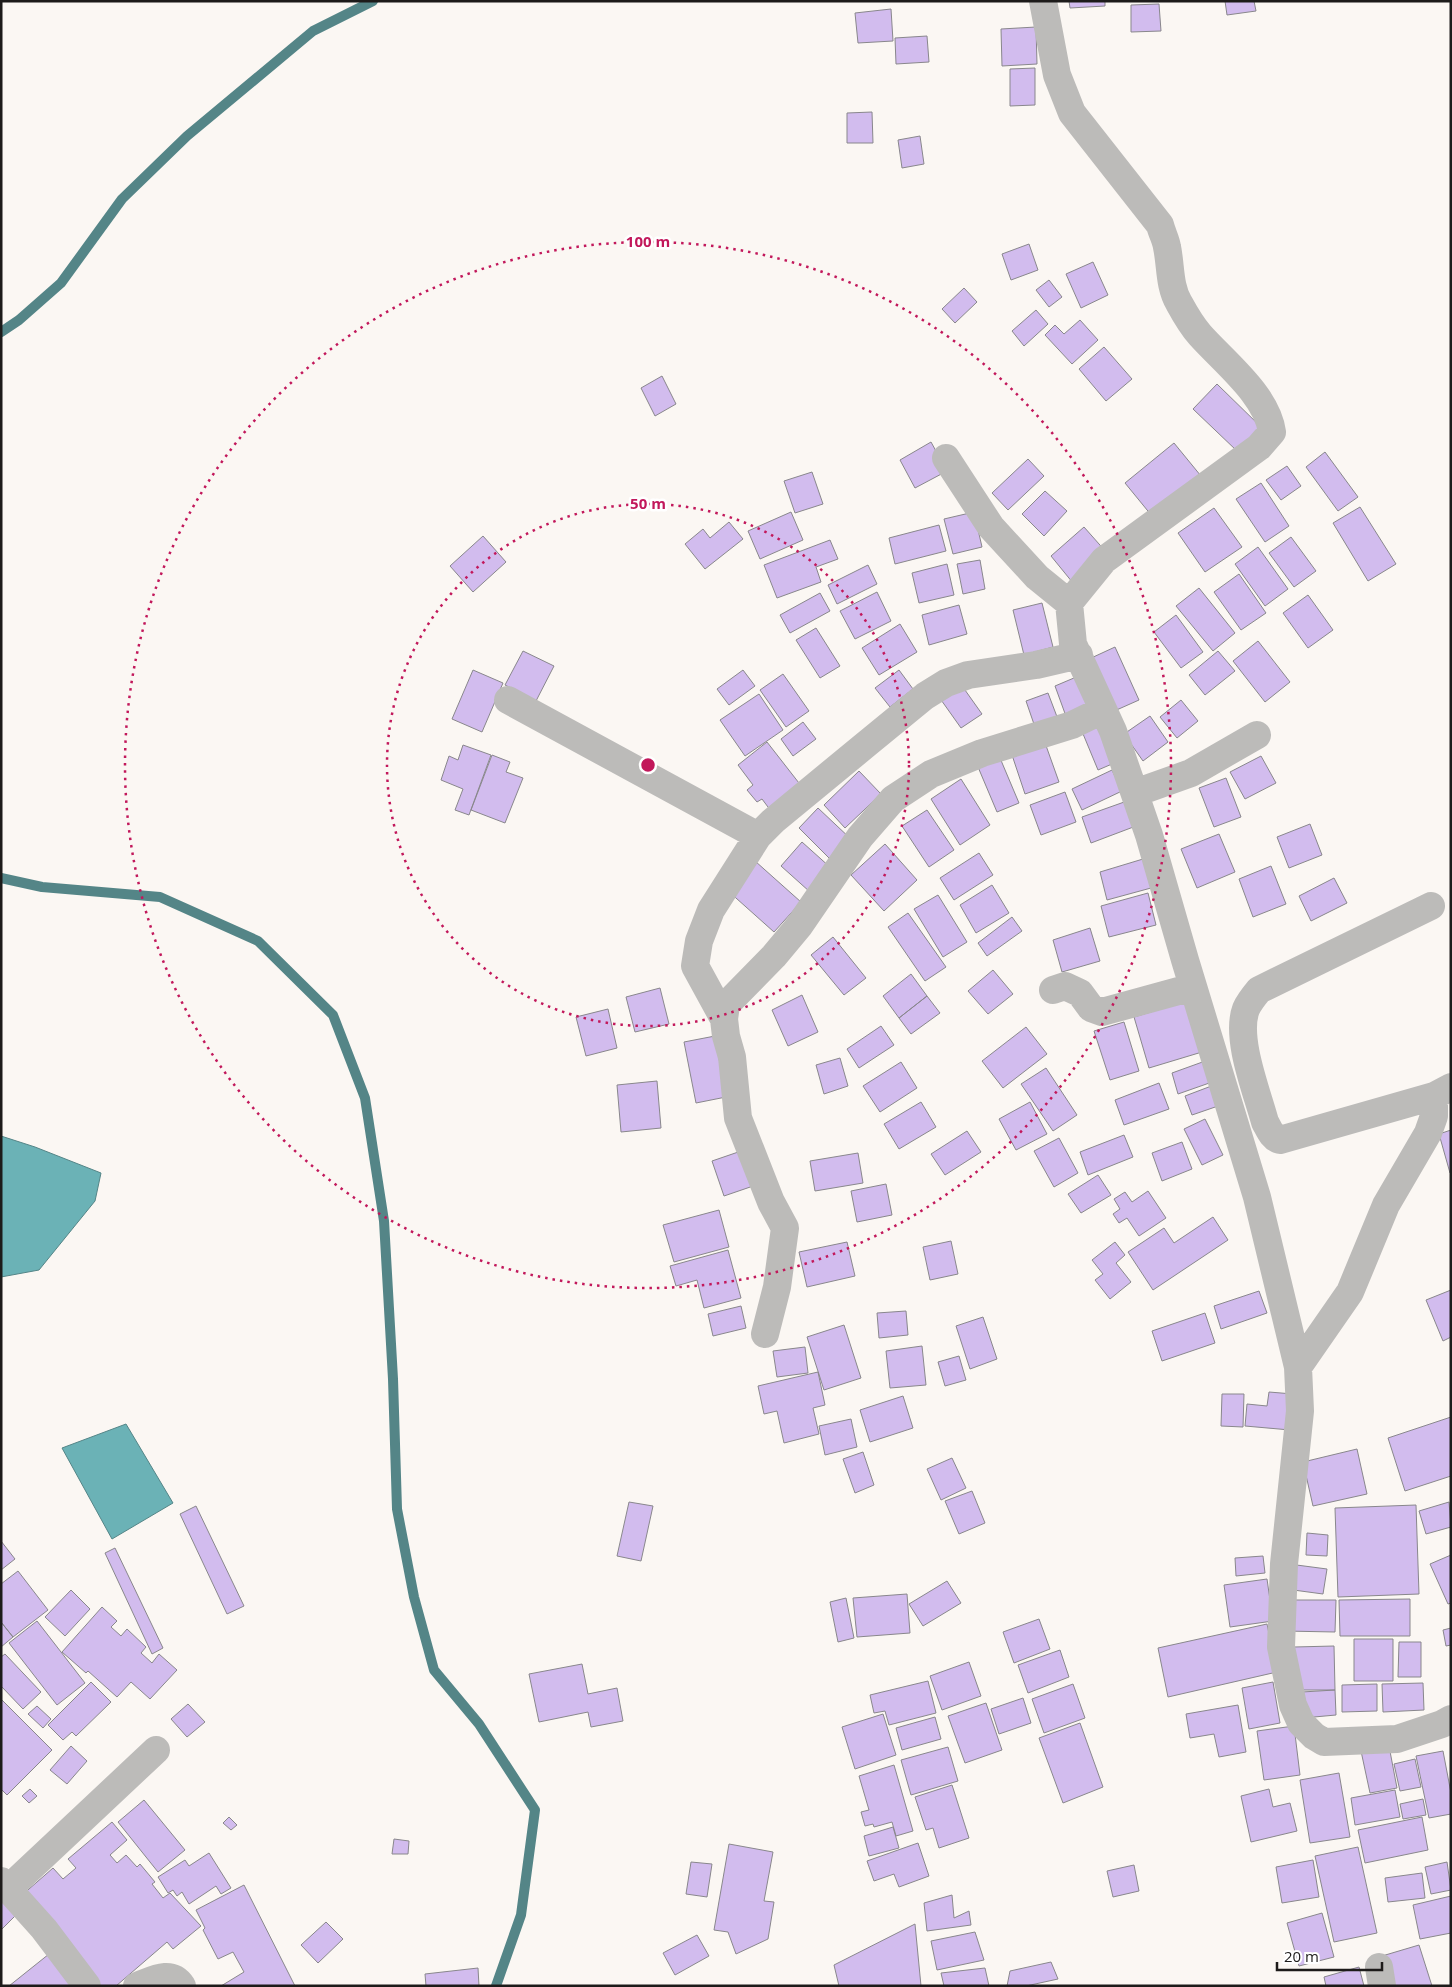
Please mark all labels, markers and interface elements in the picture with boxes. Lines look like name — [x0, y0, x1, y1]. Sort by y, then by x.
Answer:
text: 100 m — [626, 231, 670, 251]
text: 50 m — [630, 493, 666, 513]
centre of rings — [639, 756, 657, 774]
scale bar — [1277, 1940, 1382, 1972]
text: 20 m — [1284, 1946, 1319, 1966]

